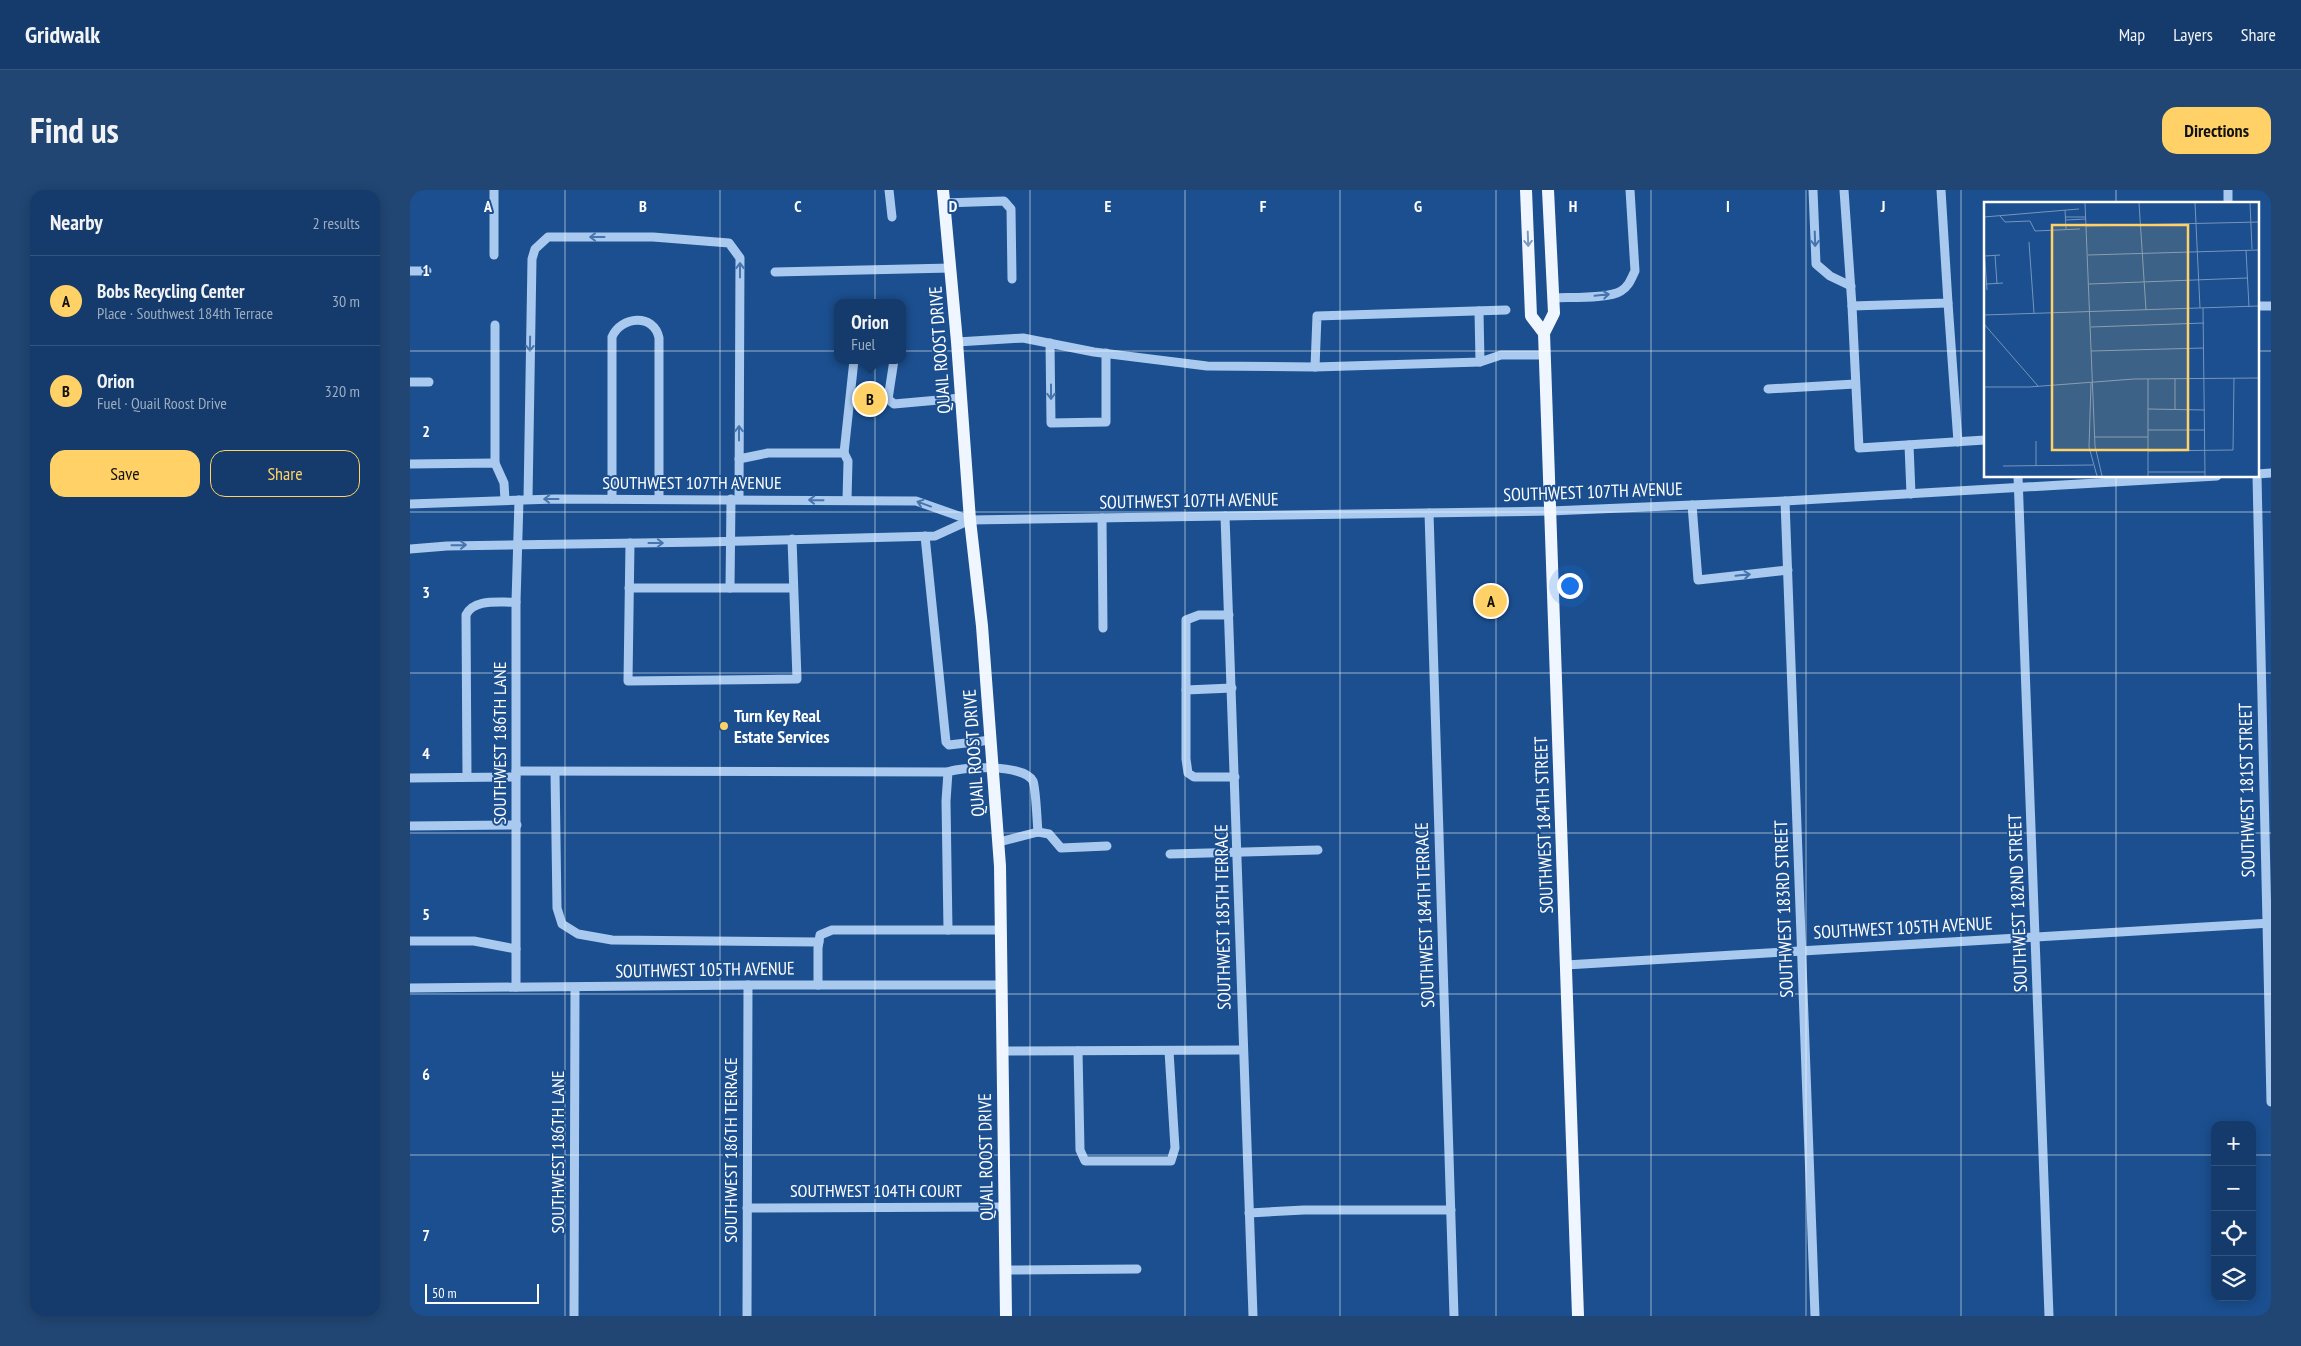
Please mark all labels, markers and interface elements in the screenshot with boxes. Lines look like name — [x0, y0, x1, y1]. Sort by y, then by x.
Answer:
text: Gridwalk — [25, 19, 100, 50]
text: Map — [2119, 23, 2145, 46]
text: Layers — [2173, 23, 2213, 46]
text: Share — [2241, 23, 2276, 46]
text: Find us — [30, 107, 119, 153]
button: Directions — [2162, 107, 2271, 154]
text: A — [483, 196, 493, 216]
text: B — [639, 196, 647, 216]
text: C — [794, 196, 802, 216]
text: D — [949, 196, 958, 216]
text: E — [1105, 196, 1112, 216]
text: F — [1260, 196, 1267, 216]
text: G — [1414, 196, 1422, 216]
text: H — [1569, 196, 1577, 216]
text: I — [1726, 196, 1730, 216]
text: J — [1880, 196, 1885, 216]
inset map — [1984, 202, 2258, 478]
text: Nearby — [50, 209, 103, 236]
text: 2 results — [313, 213, 360, 233]
one-way arrow — [1523, 230, 1533, 246]
one-way arrow — [1810, 230, 1820, 246]
one-way arrow — [589, 232, 606, 242]
text: 1 — [422, 260, 430, 280]
one-way arrow — [735, 263, 744, 279]
text: Bobs Recycling Center — [97, 279, 245, 303]
street label: QUAIL ROOST DRIVE — [924, 285, 955, 415]
one-way arrow — [1593, 290, 1609, 299]
text: A — [62, 291, 70, 311]
text: 30 m — [332, 291, 360, 311]
popup — [834, 299, 906, 364]
text: Place · Southwest 184th Terrace — [97, 303, 273, 323]
text: Orion — [851, 310, 889, 334]
text: Fuel — [851, 334, 875, 354]
one-way arrow — [526, 336, 535, 352]
text: Orion — [97, 369, 134, 393]
pin: B — [854, 380, 886, 418]
text: B — [62, 381, 70, 401]
text: 320 m — [325, 381, 360, 401]
one-way arrow — [1046, 384, 1056, 400]
text: Fuel · Quail Roost Drive — [97, 393, 227, 413]
text: 2 — [422, 421, 430, 441]
one-way arrow — [734, 425, 744, 442]
button: Save — [50, 450, 200, 497]
button: Share — [210, 450, 360, 497]
street label: SOUTHWEST 107TH AVENUE — [602, 471, 782, 494]
street label: SOUTHWEST 107TH AVENUE — [1503, 477, 1683, 506]
street label: SOUTHWEST 107TH AVENUE — [1099, 487, 1279, 514]
one-way arrow — [543, 494, 560, 504]
one-way arrow — [808, 495, 824, 505]
one-way arrow — [917, 499, 933, 508]
one-way arrow — [648, 538, 664, 548]
one-way arrow — [450, 541, 466, 550]
one-way arrow — [1735, 570, 1751, 580]
your location — [1557, 573, 1583, 599]
text: 3 — [422, 582, 430, 602]
pin: A — [1475, 582, 1507, 620]
street label: SOUTHWEST 186TH LANE — [488, 662, 511, 824]
street label: QUAIL ROOST DRIVE — [958, 688, 989, 818]
street label: SOUTHWEST 181ST STREET — [2233, 703, 2260, 878]
place label: Turn Key Real Estate Services — [734, 704, 830, 748]
marker: Turn Key Real Estate Services — [718, 720, 730, 732]
street label: SOUTHWEST 184TH STREET — [1529, 736, 1558, 914]
text: 4 — [422, 743, 430, 763]
street label: SOUTHWEST 182ND STREET — [2003, 813, 2032, 993]
street label: SOUTHWEST 183RD STREET — [1769, 820, 1798, 998]
street label: SOUTHWEST 184TH TERRACE — [1410, 822, 1439, 1008]
street label: SOUTHWEST 185TH TERRACE — [1209, 824, 1236, 1010]
text: 5 — [422, 904, 430, 924]
street label: SOUTHWEST 105TH AVENUE — [1813, 911, 1993, 944]
street label: SOUTHWEST 105TH AVENUE — [615, 956, 795, 983]
street label: SOUTHWEST 186TH TERRACE — [719, 1057, 742, 1243]
text: 6 — [422, 1064, 430, 1084]
street label: SOUTHWEST 186TH LANE — [546, 1071, 569, 1233]
street label: QUAIL ROOST DRIVE — [973, 1093, 998, 1221]
map controls — [2211, 1121, 2256, 1301]
button: + — [2211, 1121, 2256, 1166]
button: − — [2211, 1166, 2256, 1211]
street label: SOUTHWEST 104TH COURT — [790, 1179, 962, 1202]
button: locate — [2211, 1211, 2256, 1256]
text: 7 — [422, 1225, 430, 1245]
button: layers — [2211, 1256, 2256, 1301]
scale bar — [425, 1281, 539, 1304]
text: 50 m — [432, 1284, 457, 1302]

